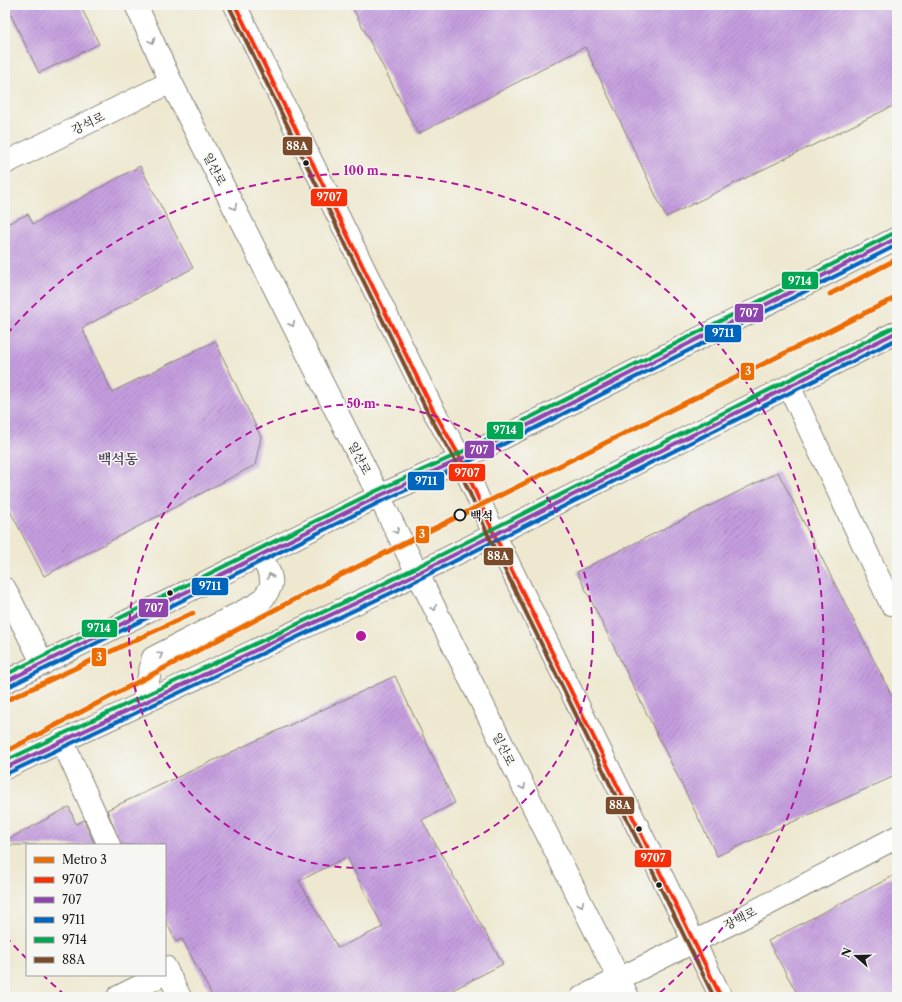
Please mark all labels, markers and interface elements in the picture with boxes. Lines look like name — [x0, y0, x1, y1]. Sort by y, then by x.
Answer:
one-way arrow — [147, 36, 155, 44]
street label: 강석로 — [69, 108, 107, 137]
line badge: 88A — [282, 136, 313, 156]
text: 88A — [286, 139, 309, 153]
street label: 일산로 — [200, 150, 230, 188]
unlabelled marker — [301, 158, 311, 168]
text: 100 m — [343, 163, 379, 178]
line badge: 9707 — [310, 188, 348, 207]
text: 9707 — [316, 190, 342, 204]
one-way arrow — [229, 203, 237, 211]
line badge: 9714 — [781, 271, 819, 290]
text: 9714 — [788, 274, 812, 288]
line badge: 707 — [734, 303, 764, 323]
text: 707 — [740, 306, 759, 320]
one-way arrow — [288, 319, 295, 327]
line badge: 9711 — [704, 324, 742, 343]
text: 9711 — [712, 326, 734, 340]
line badge: 3 — [740, 362, 755, 381]
text: 3 — [745, 364, 751, 378]
text: 50 m — [346, 396, 376, 411]
line badge: 9714 — [486, 421, 524, 440]
text: 9714 — [493, 423, 517, 437]
street label: 일산로 — [345, 439, 375, 477]
line badge: 707 — [464, 440, 495, 459]
text: 707 — [470, 443, 489, 457]
district label: 백석동 — [98, 450, 139, 468]
line badge: 9707 — [448, 463, 486, 482]
text: 9707 — [454, 466, 480, 480]
line badge: 9711 — [407, 471, 445, 491]
text: 9711 — [415, 474, 437, 488]
marker: 백석 — [453, 508, 467, 522]
place label: 백석 — [470, 508, 493, 523]
line badge: 3 — [415, 525, 430, 544]
one-way arrow — [392, 527, 399, 535]
text: 3 — [419, 527, 425, 541]
line badge: 88A — [483, 547, 514, 566]
text: 88A — [487, 549, 510, 563]
one-way arrow — [266, 572, 275, 579]
line badge: 9711 — [191, 577, 229, 596]
text: 9711 — [199, 579, 221, 593]
unlabelled marker — [165, 588, 175, 598]
line badge: 707 — [138, 598, 169, 618]
text: 707 — [145, 601, 164, 615]
one-way arrow — [429, 604, 437, 612]
line badge: 9714 — [81, 619, 118, 638]
text: 9714 — [87, 621, 111, 635]
centre of rings — [354, 629, 368, 643]
line badge: 3 — [91, 647, 107, 667]
text: 3 — [96, 650, 102, 664]
one-way arrow — [156, 652, 163, 660]
street label: 일산로 — [490, 730, 519, 768]
one-way arrow — [518, 783, 526, 791]
line badge: 88A — [605, 796, 635, 815]
text: 88A — [609, 798, 632, 812]
unlabelled marker — [634, 824, 644, 834]
legend — [26, 844, 166, 976]
line badge: 9707 — [634, 849, 672, 868]
text: 9707 — [640, 851, 666, 865]
text: Metro 3 — [62, 852, 107, 867]
text: 9707 — [62, 872, 89, 887]
unlabelled marker — [654, 880, 664, 890]
text: 707 — [62, 892, 82, 907]
one-way arrow — [576, 900, 584, 907]
street label: 장백로 — [721, 903, 759, 933]
text: 9711 — [62, 912, 85, 927]
text: 9714 — [62, 932, 87, 947]
north arrow — [836, 936, 876, 976]
text: N — [838, 945, 855, 959]
text: 88A — [62, 952, 86, 967]

